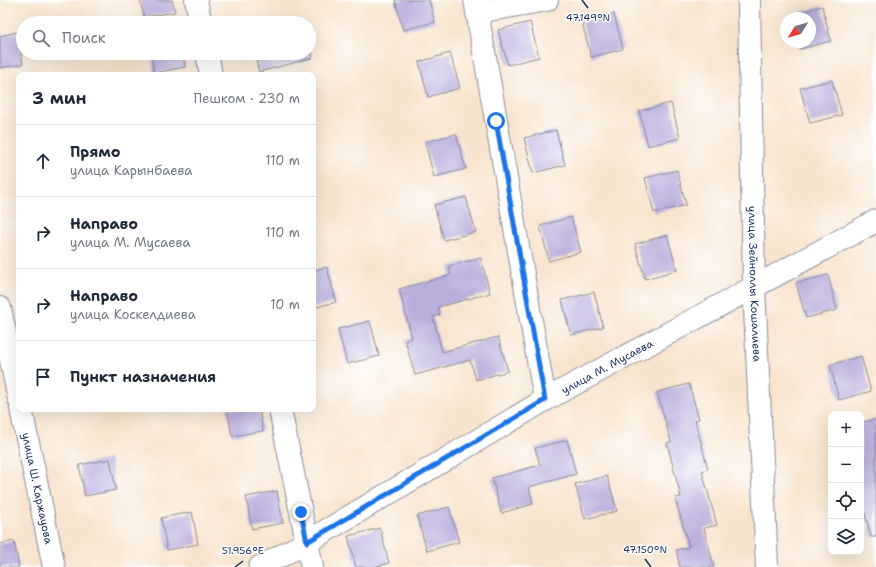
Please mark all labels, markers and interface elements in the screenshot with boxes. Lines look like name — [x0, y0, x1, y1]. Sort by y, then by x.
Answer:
text: 47.149°N — [566, 11, 610, 24]
north arrow — [780, 12, 816, 48]
search box — [16, 16, 316, 60]
icon: search — [30, 27, 52, 49]
text: Поиск — [62, 28, 106, 48]
text: 3 мин — [32, 87, 87, 109]
text: Пешком · 230 m — [194, 90, 300, 107]
route start — [487, 112, 505, 130]
text: Прямо — [70, 142, 120, 162]
icon: ahead — [32, 150, 54, 172]
text: 110 m — [265, 152, 300, 169]
text: улица Карынбаева — [70, 162, 192, 179]
street label: улица Зейноллы Кошалиева — [745, 206, 765, 362]
text: Направо — [70, 214, 138, 234]
icon: right — [32, 222, 54, 244]
text: 110 m — [265, 224, 300, 241]
text: улица М. Мусаева — [70, 234, 191, 251]
text: Направо — [70, 286, 138, 306]
icon: right — [32, 294, 54, 316]
text: 10 m — [270, 296, 300, 313]
text: улица Коскелдиева — [70, 306, 196, 323]
street label: улица М. Мусаева — [559, 335, 656, 397]
icon: arrive — [32, 366, 54, 388]
text: Пункт назначения — [70, 367, 216, 387]
map controls — [828, 411, 864, 555]
button: + — [828, 411, 864, 447]
street label: улица Ш. Каржауова — [19, 431, 57, 546]
button: − — [828, 447, 864, 483]
button: locate — [828, 483, 864, 519]
route end — [292, 503, 310, 521]
button: layers — [828, 519, 864, 555]
text: 47.150°N — [623, 543, 667, 556]
text: 51.956°E — [222, 544, 264, 557]

